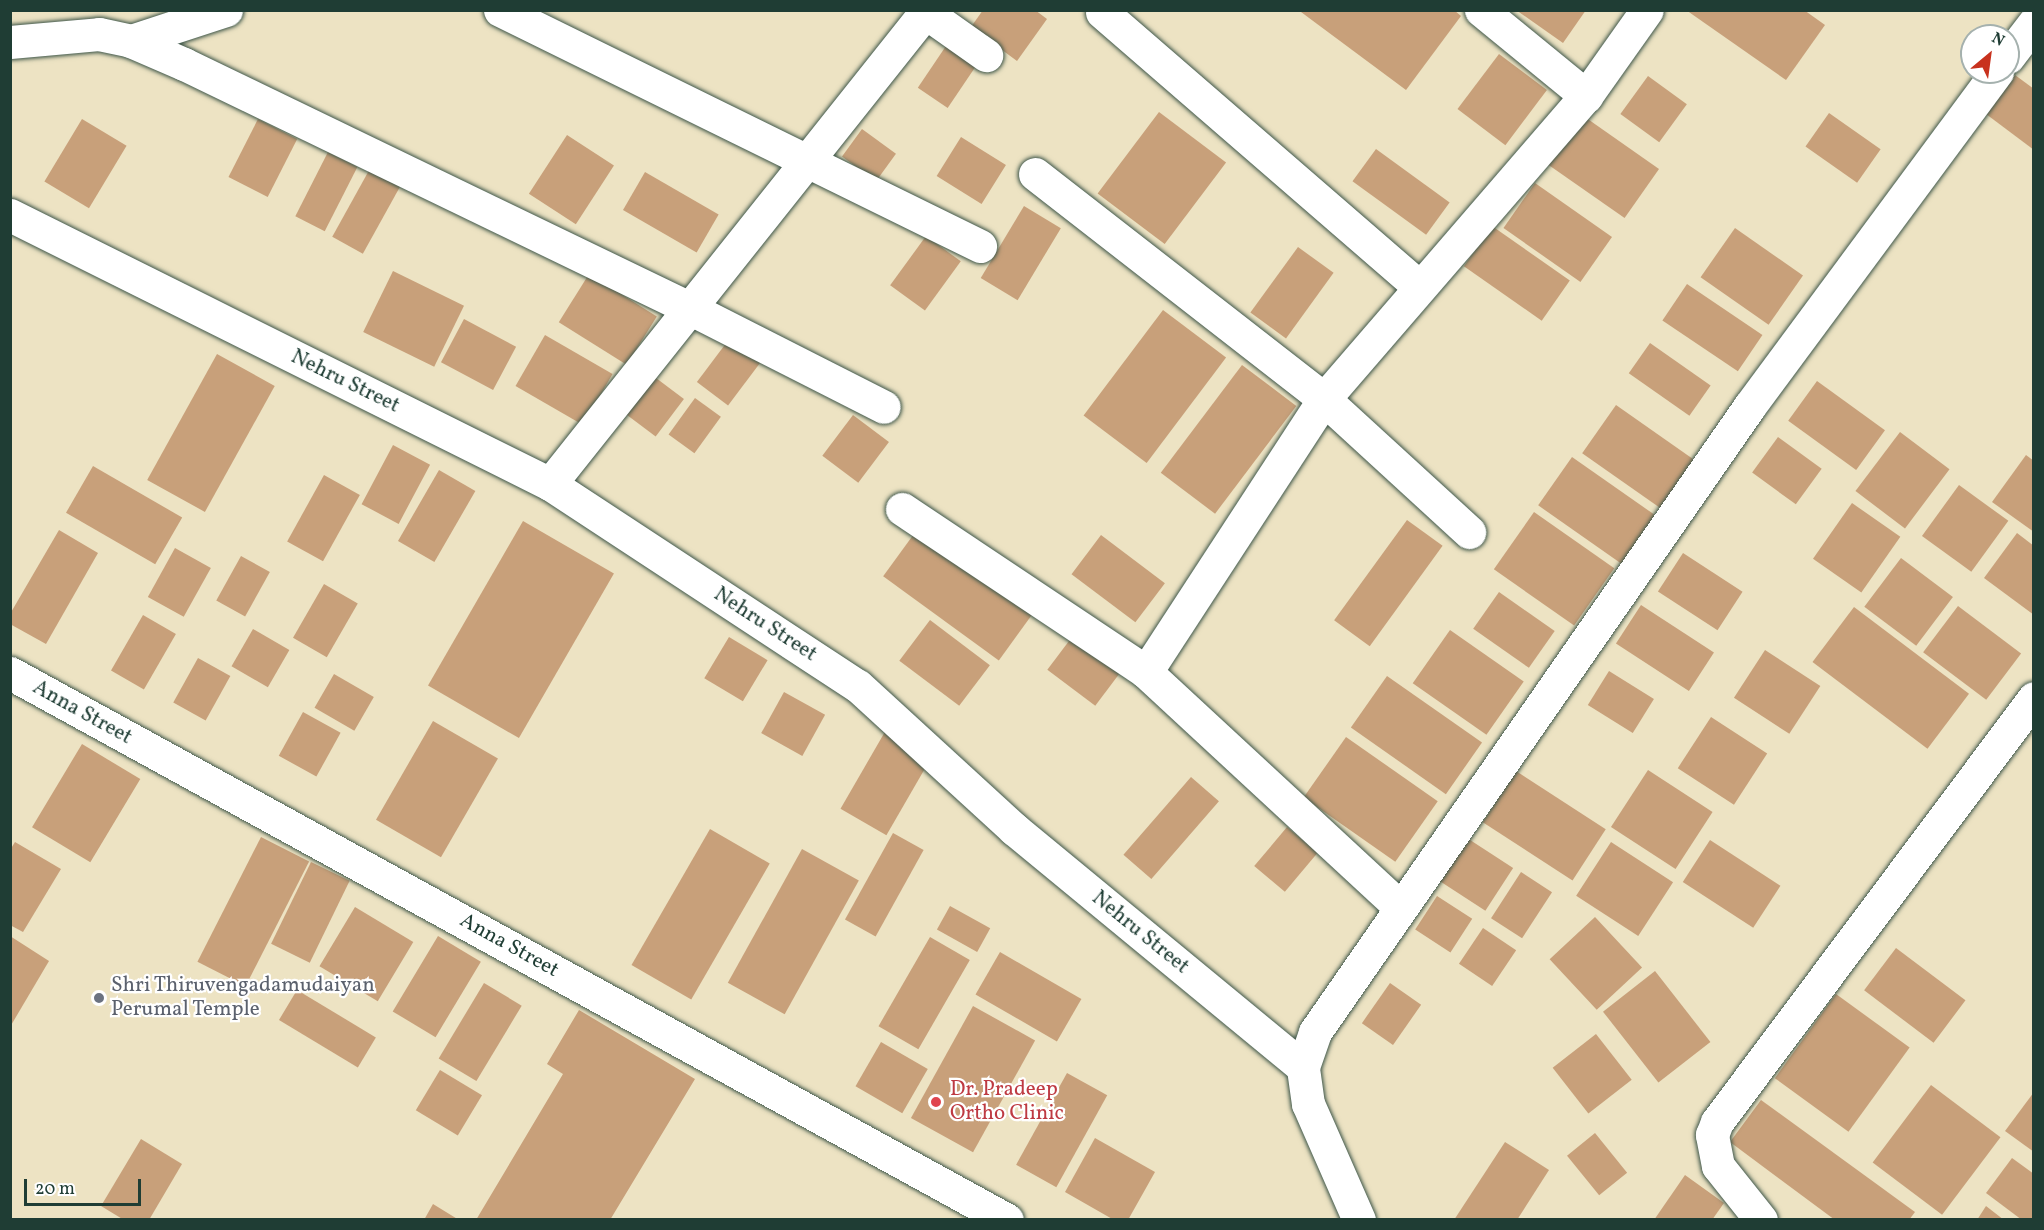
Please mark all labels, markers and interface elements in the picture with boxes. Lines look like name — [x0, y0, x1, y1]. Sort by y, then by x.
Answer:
north arrow — [1960, 24, 2020, 84]
text: N — [1987, 28, 2008, 52]
street label: Nehru Street — [286, 345, 404, 419]
street label: Nehru Street — [709, 582, 821, 668]
street label: Anna Street — [28, 675, 136, 751]
street label: Nehru Street — [1086, 886, 1194, 980]
street label: Anna Street — [455, 908, 563, 984]
place label: Shri Thiruvengadamudaiyan Perumal Temple — [111, 973, 375, 1023]
marker: Shri Thiruvengadamudaiyan Perumal Temple — [92, 991, 106, 1005]
place label: Dr. Pradeep Ortho Clinic — [950, 1077, 1064, 1127]
marker: Dr. Pradeep Ortho Clinic — [927, 1093, 945, 1111]
scale bar — [27, 1167, 144, 1205]
text: 20 m — [35, 1177, 75, 1202]

